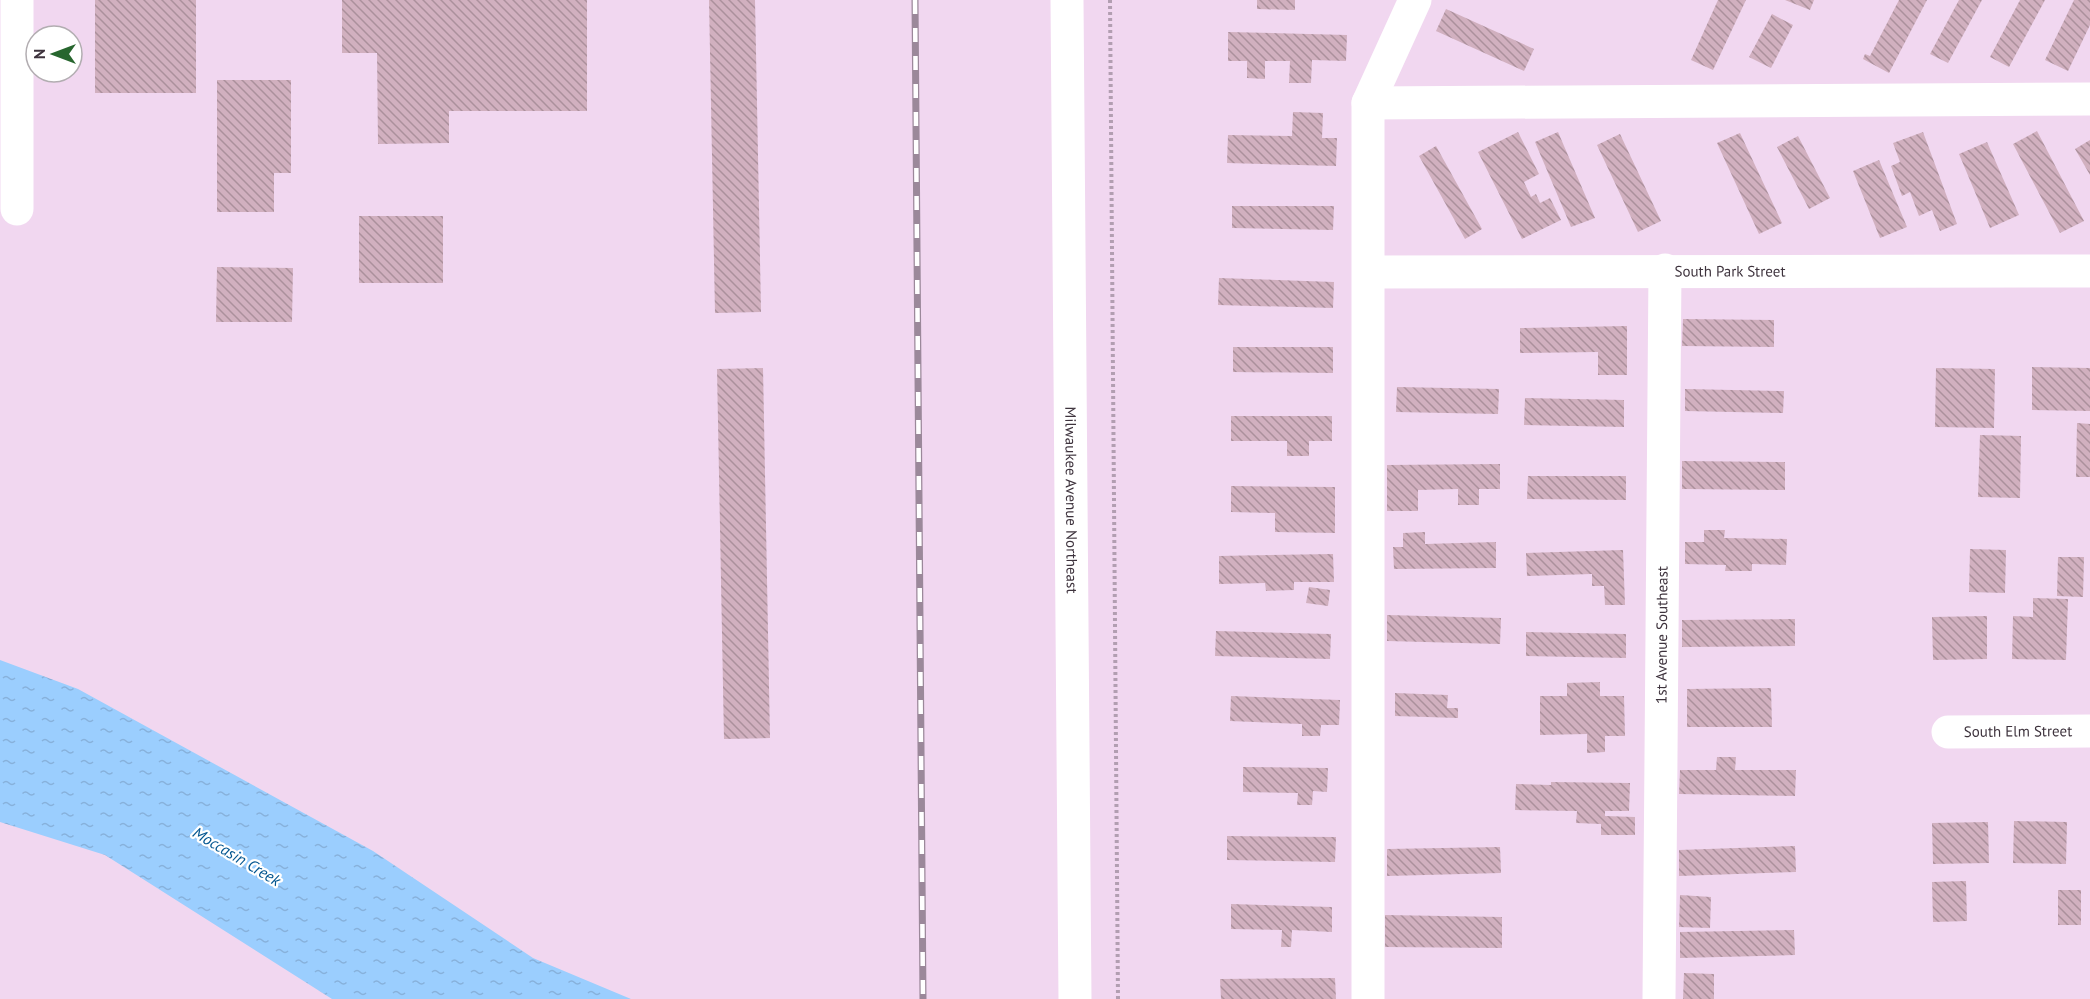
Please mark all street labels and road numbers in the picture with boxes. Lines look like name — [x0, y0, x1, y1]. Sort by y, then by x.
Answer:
street label: South Park Street — [1674, 261, 1786, 281]
street label: Milwaukee Avenue Northeast — [1061, 406, 1082, 594]
street label: 1st Avenue Southeast — [1651, 566, 1672, 704]
street label: South Elm Street — [1964, 721, 2072, 741]

